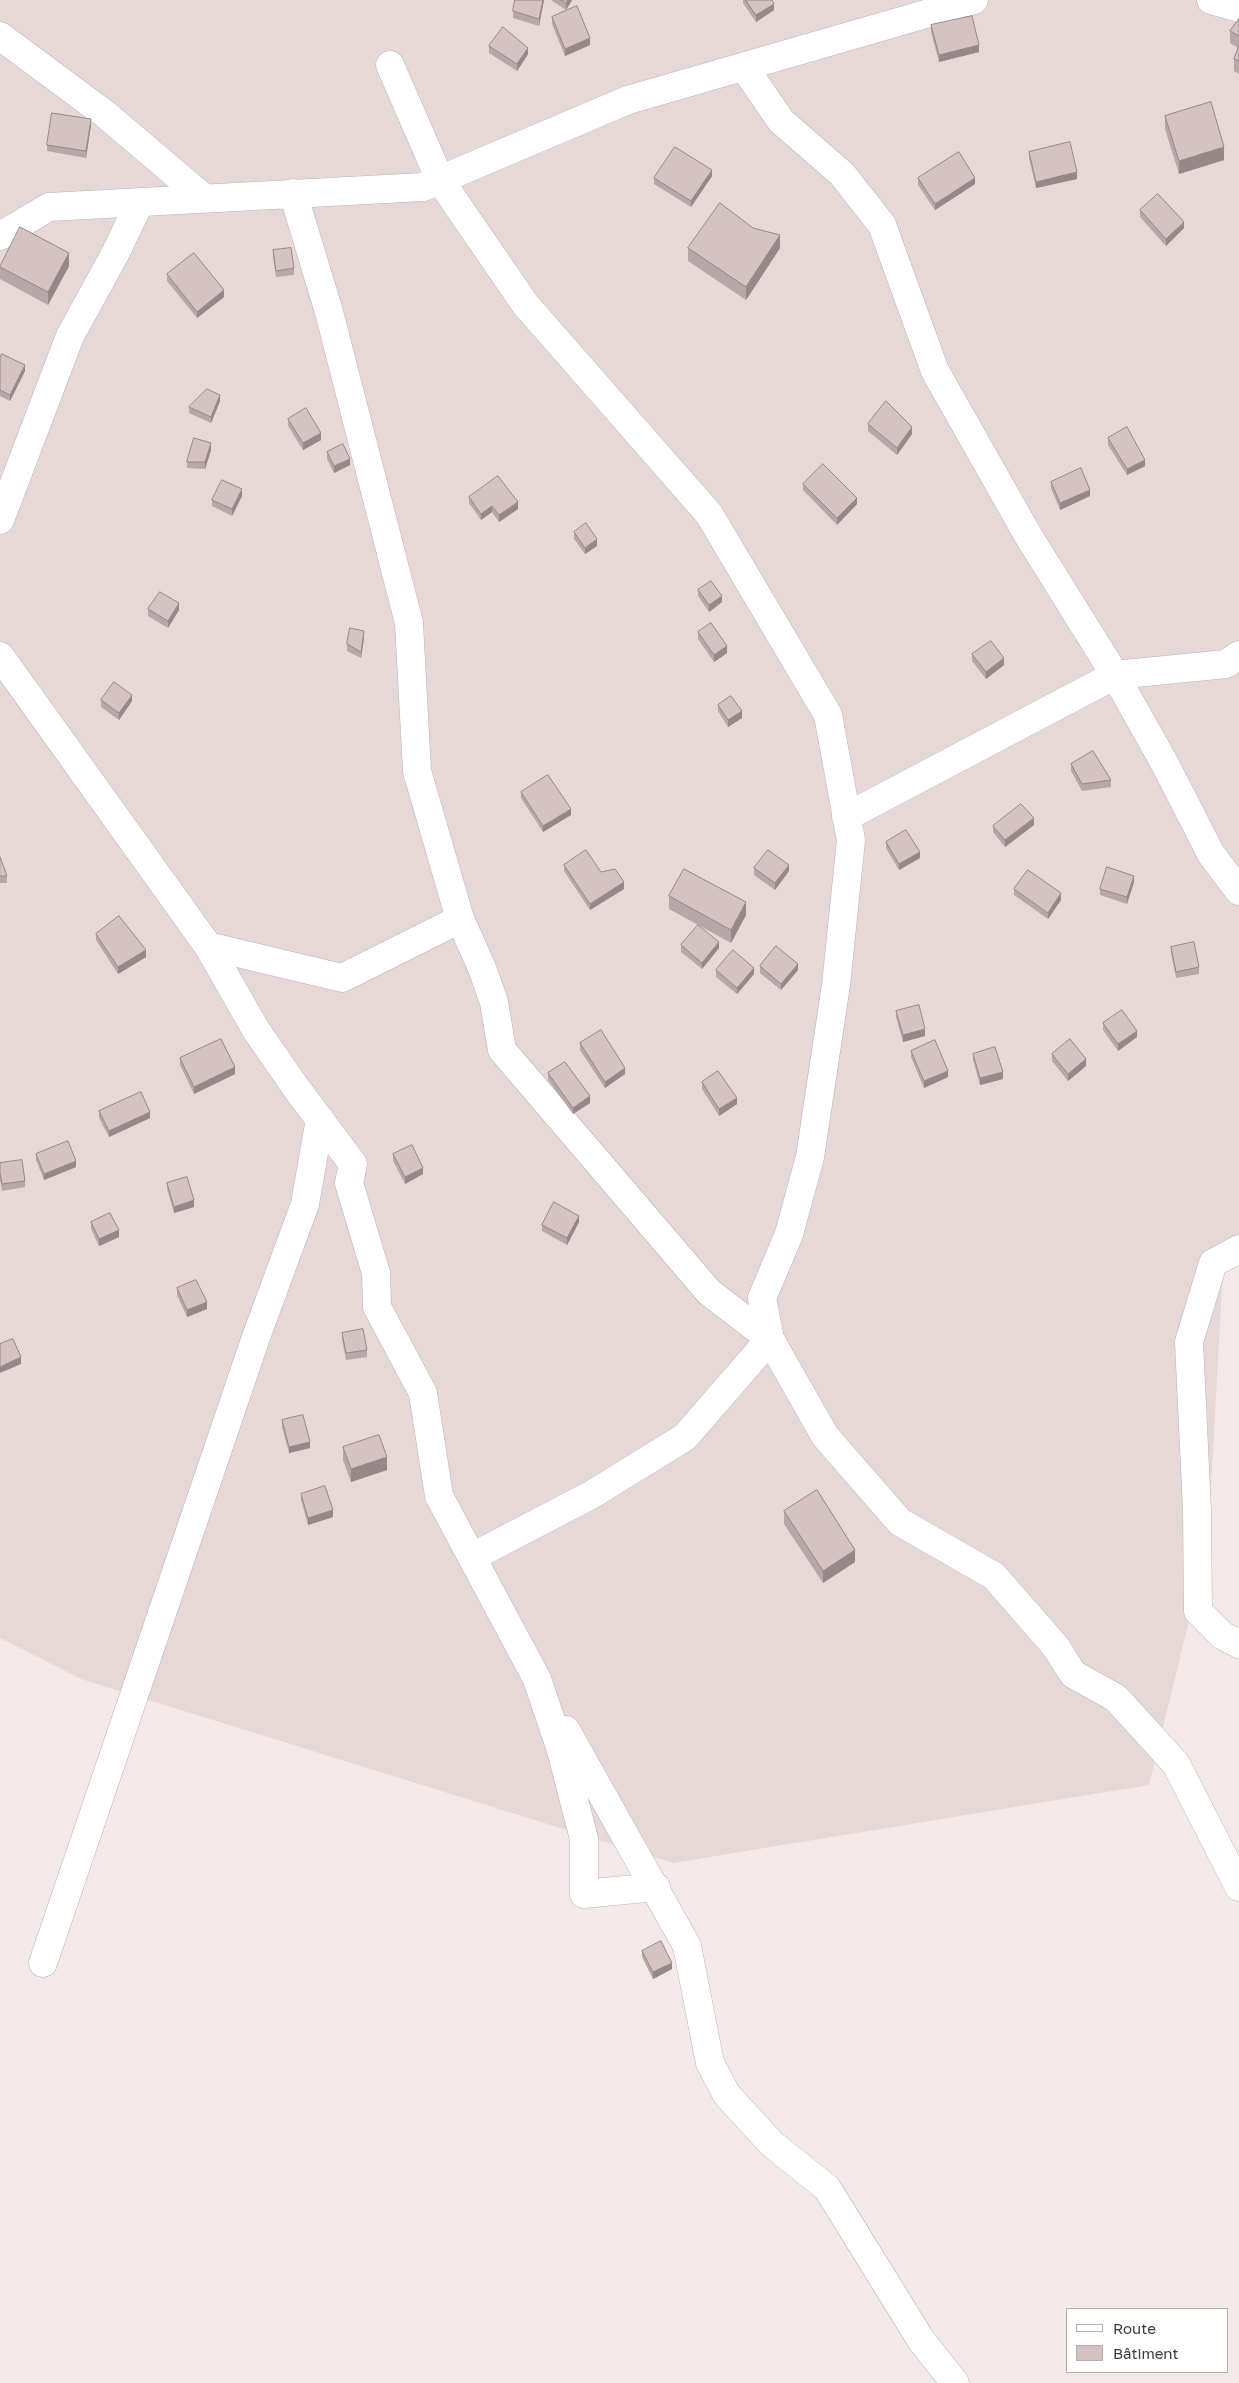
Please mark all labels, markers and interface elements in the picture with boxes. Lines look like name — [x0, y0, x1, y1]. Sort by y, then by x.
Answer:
legend — [1066, 2308, 1229, 2373]
text: Route — [1113, 2319, 1156, 2337]
text: Bâtiment — [1113, 2344, 1178, 2362]

